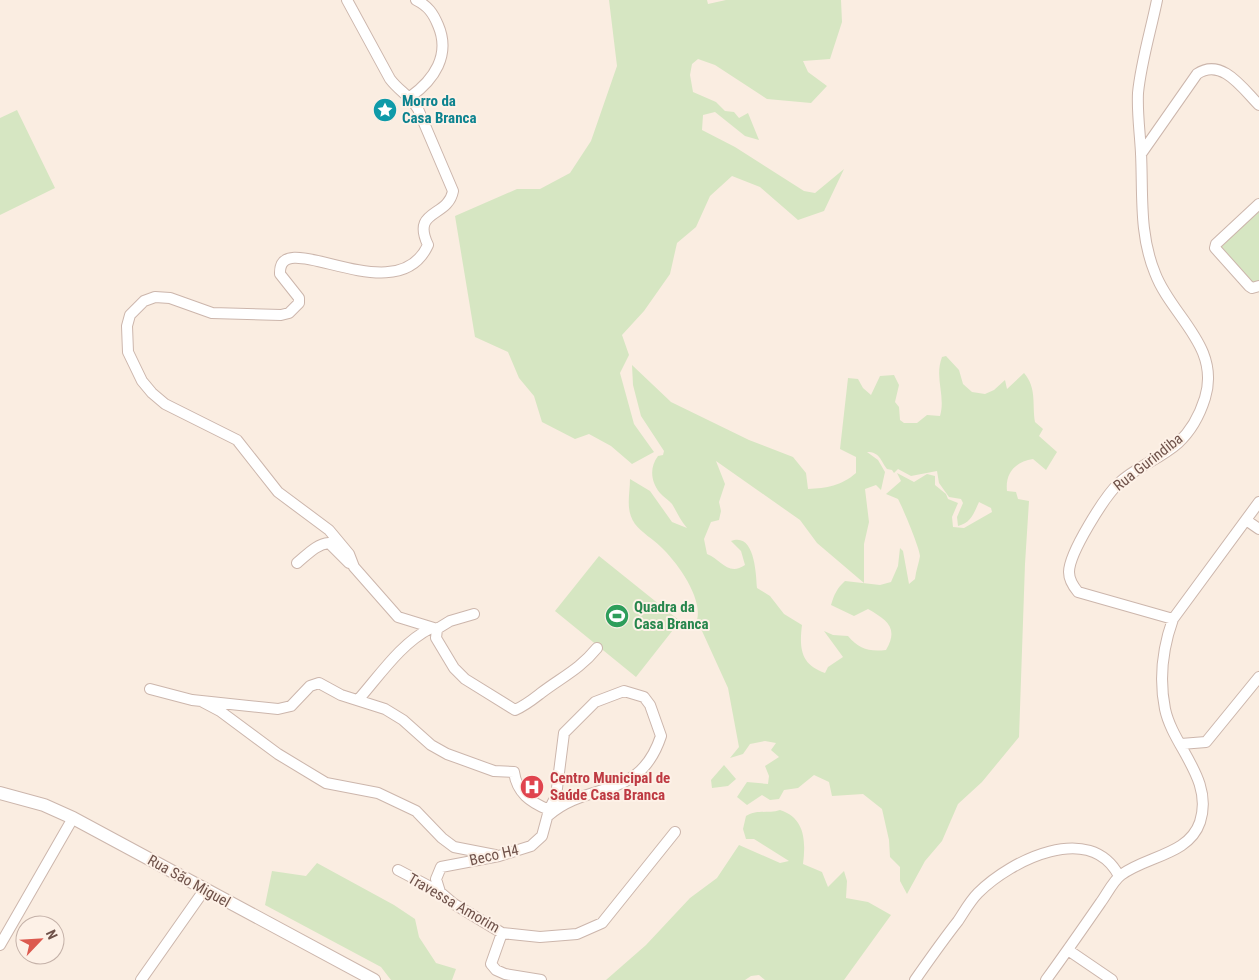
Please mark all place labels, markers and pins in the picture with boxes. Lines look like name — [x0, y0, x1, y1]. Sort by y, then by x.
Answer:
place label: Morro da Casa Branca — [402, 92, 477, 127]
place icon: Morro da Casa Branca — [372, 97, 398, 123]
place label: Quadra da Casa Branca — [634, 598, 709, 633]
sports icon: Quadra da Casa Branca — [604, 603, 630, 629]
place label: Centro Municipal de Saúde Casa Branca — [550, 769, 670, 804]
hospital icon: Centro Municipal de Saúde Casa Branca — [519, 774, 545, 800]

